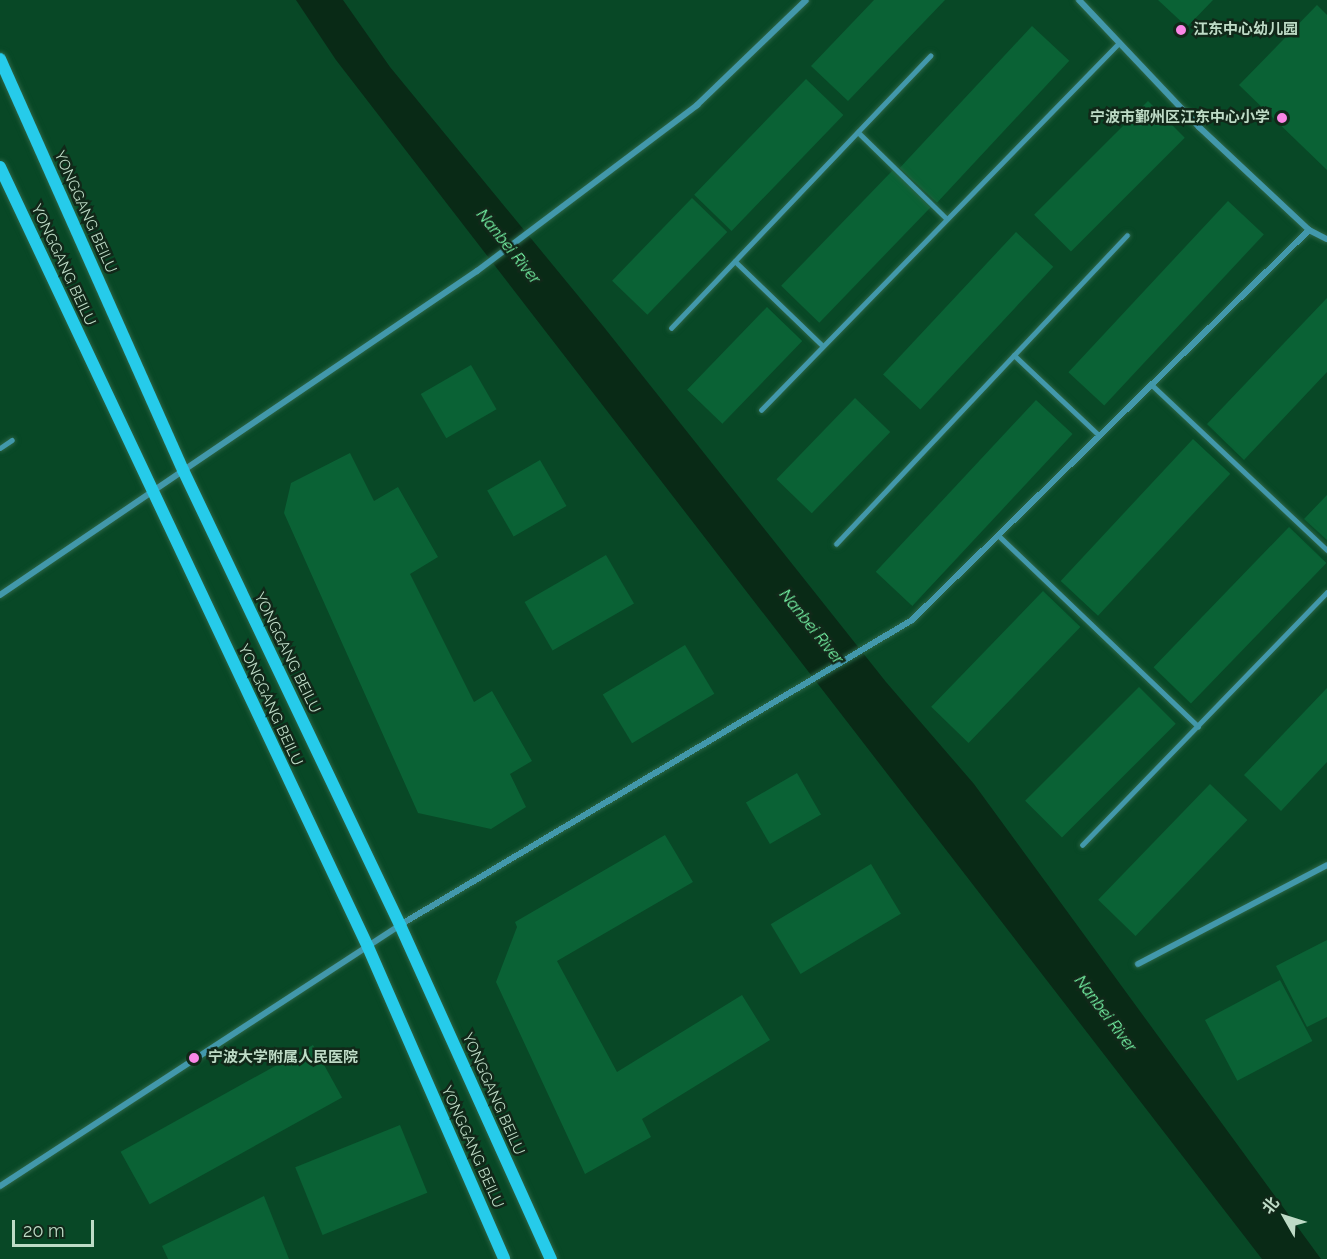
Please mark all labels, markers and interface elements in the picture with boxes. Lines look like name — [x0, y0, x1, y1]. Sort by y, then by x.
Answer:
place label: 江东中心幼儿园 — [1193, 21, 1298, 39]
marker: 江东中心幼儿园 — [1174, 23, 1188, 37]
place label: 宁波市鄞州区江东中心小学 — [1090, 109, 1270, 127]
marker: 宁波市鄞州区江东中心小学 — [1275, 111, 1289, 125]
street label: YONGGANG BEILU — [50, 148, 120, 276]
street label: YONGGANG BEILU — [27, 201, 99, 329]
water label: Nanbei River — [472, 206, 544, 288]
water label: Nanbei River — [775, 586, 847, 668]
street label: YONGGANG BEILU — [250, 590, 324, 716]
street label: YONGGANG BEILU — [234, 641, 306, 769]
water label: Nanbei River — [1070, 972, 1140, 1056]
street label: YONGGANG BEILU — [458, 1030, 528, 1158]
marker: 宁波大学附属人民医院 — [185, 1049, 203, 1067]
place label: 宁波大学附属人民医院 — [208, 1049, 358, 1067]
street label: YONGGANG BEILU — [437, 1083, 507, 1211]
north arrow — [1255, 1187, 1315, 1247]
text: 北 — [1258, 1193, 1283, 1218]
scale bar — [15, 1208, 98, 1246]
text: 20 m — [23, 1220, 65, 1241]

